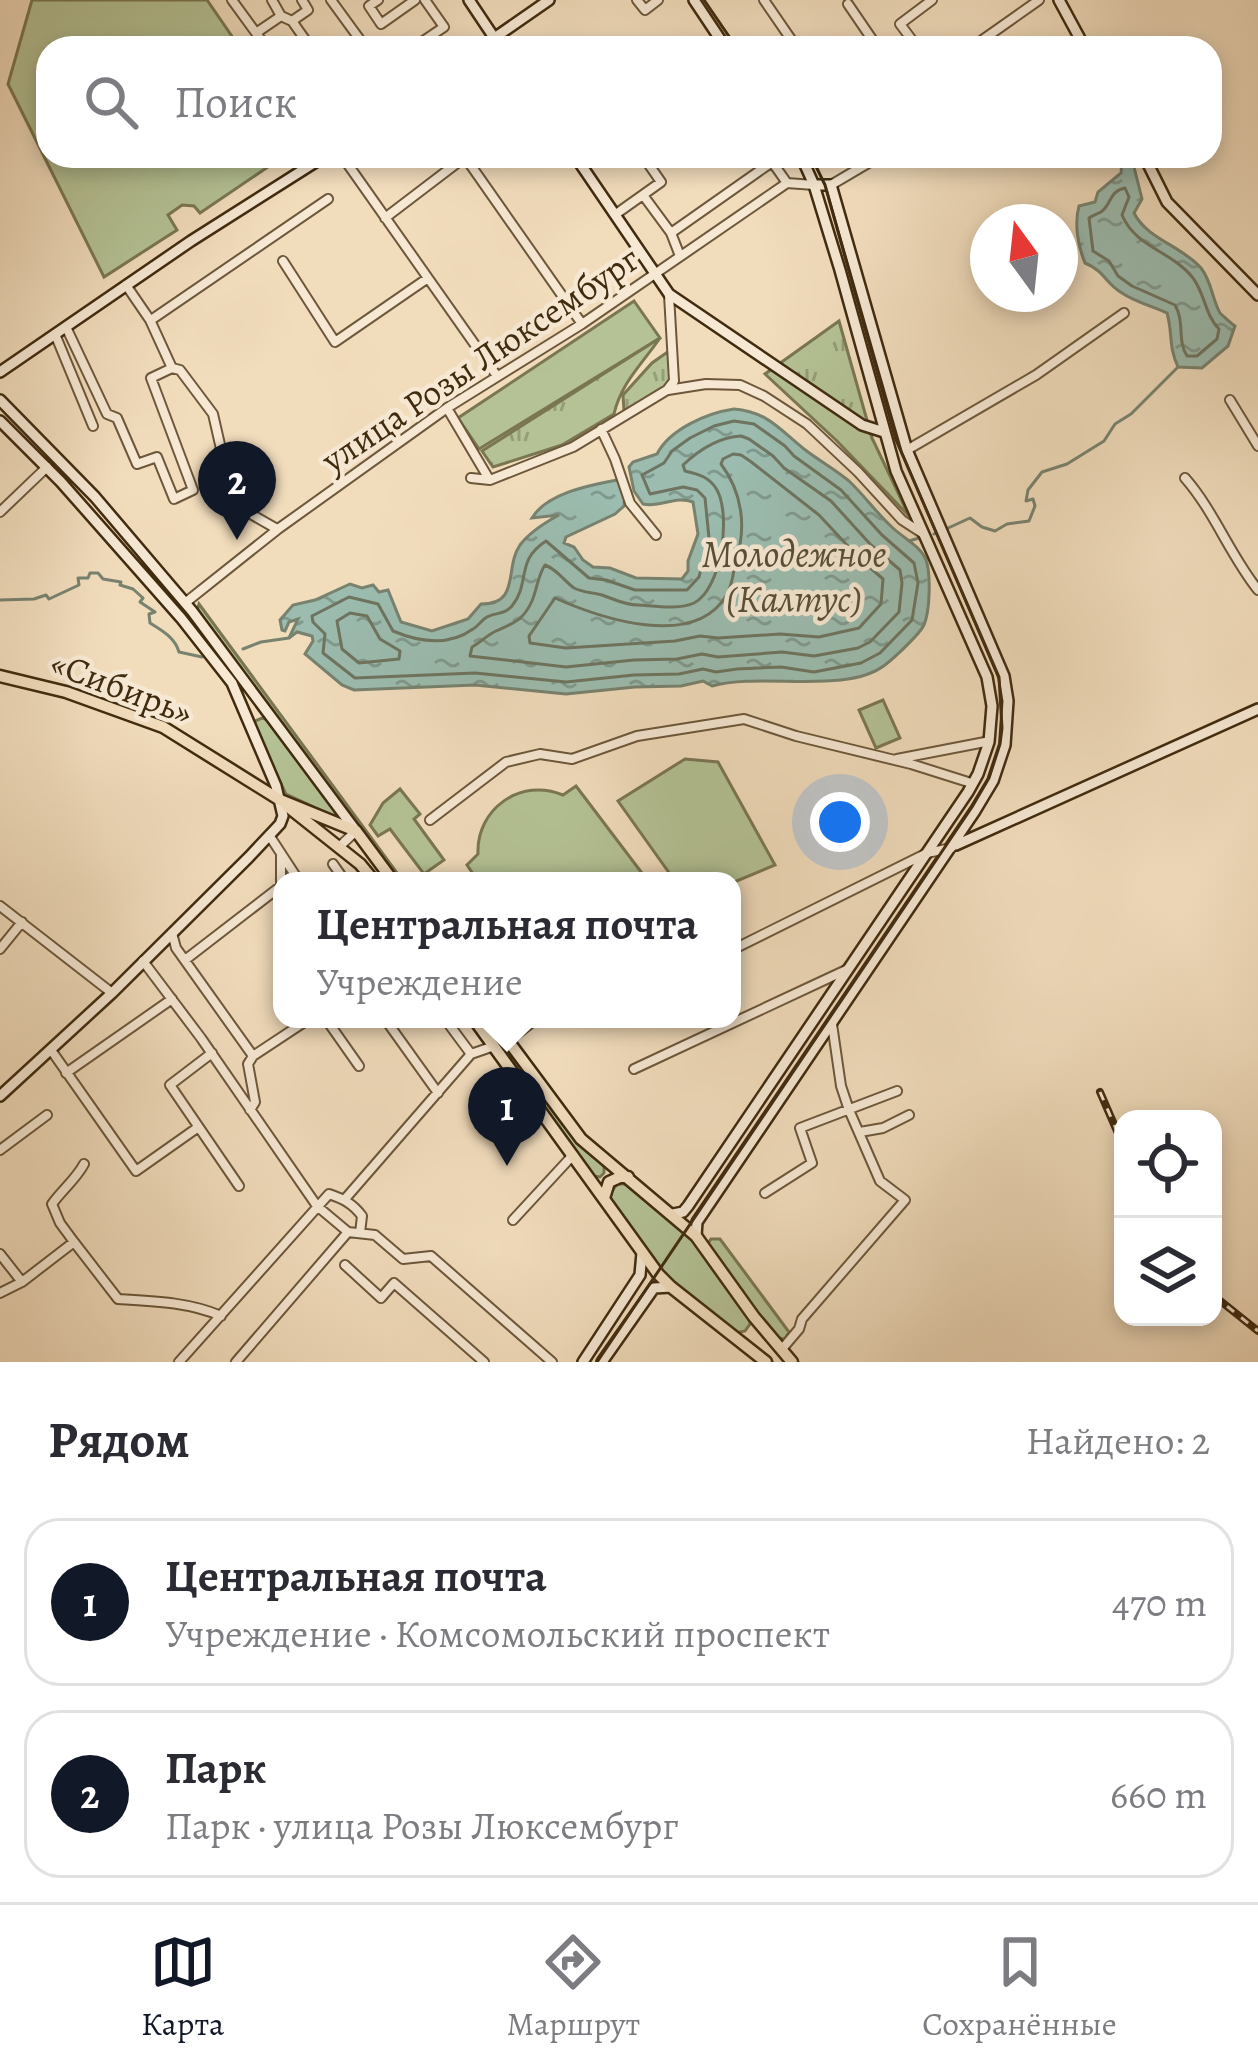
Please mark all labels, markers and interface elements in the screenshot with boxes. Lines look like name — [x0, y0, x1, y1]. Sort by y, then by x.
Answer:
search box — [36, 36, 1222, 168]
icon: search — [78, 69, 144, 135]
text: Поиск — [174, 71, 297, 133]
north arrow — [970, 204, 1078, 312]
street label: улица Розы Люксембург — [311, 234, 649, 484]
pin: 2 — [198, 441, 276, 540]
water label: Молодежное (Калтус) — [701, 527, 887, 625]
street label: «Сибирь» — [44, 638, 200, 736]
your location — [810, 792, 870, 852]
popup — [273, 872, 741, 1028]
text: Центральная почта — [316, 893, 698, 955]
text: Учреждение — [316, 955, 523, 1008]
pin: 1 — [468, 1067, 546, 1166]
map controls — [1114, 1110, 1222, 1326]
button: locate — [1114, 1110, 1222, 1218]
button: layers — [1114, 1218, 1222, 1326]
text: Рядом — [48, 1405, 190, 1475]
text: Найдено: 2 — [1026, 1414, 1210, 1467]
text: Центральная почта — [165, 1545, 547, 1607]
text: 1 — [83, 1576, 97, 1629]
text: 470 m — [1112, 1576, 1207, 1629]
text: Учреждение · Комсомольский проспект — [165, 1607, 830, 1660]
text: Парк — [165, 1737, 267, 1799]
text: 2 — [81, 1768, 99, 1821]
text: 660 m — [1110, 1768, 1207, 1821]
text: Парк · улица Розы Люксембург — [165, 1799, 679, 1852]
tab: Карта — [141, 1929, 224, 2046]
tab: Маршрут — [507, 1929, 640, 2046]
tab: Сохранённые — [922, 1929, 1117, 2046]

